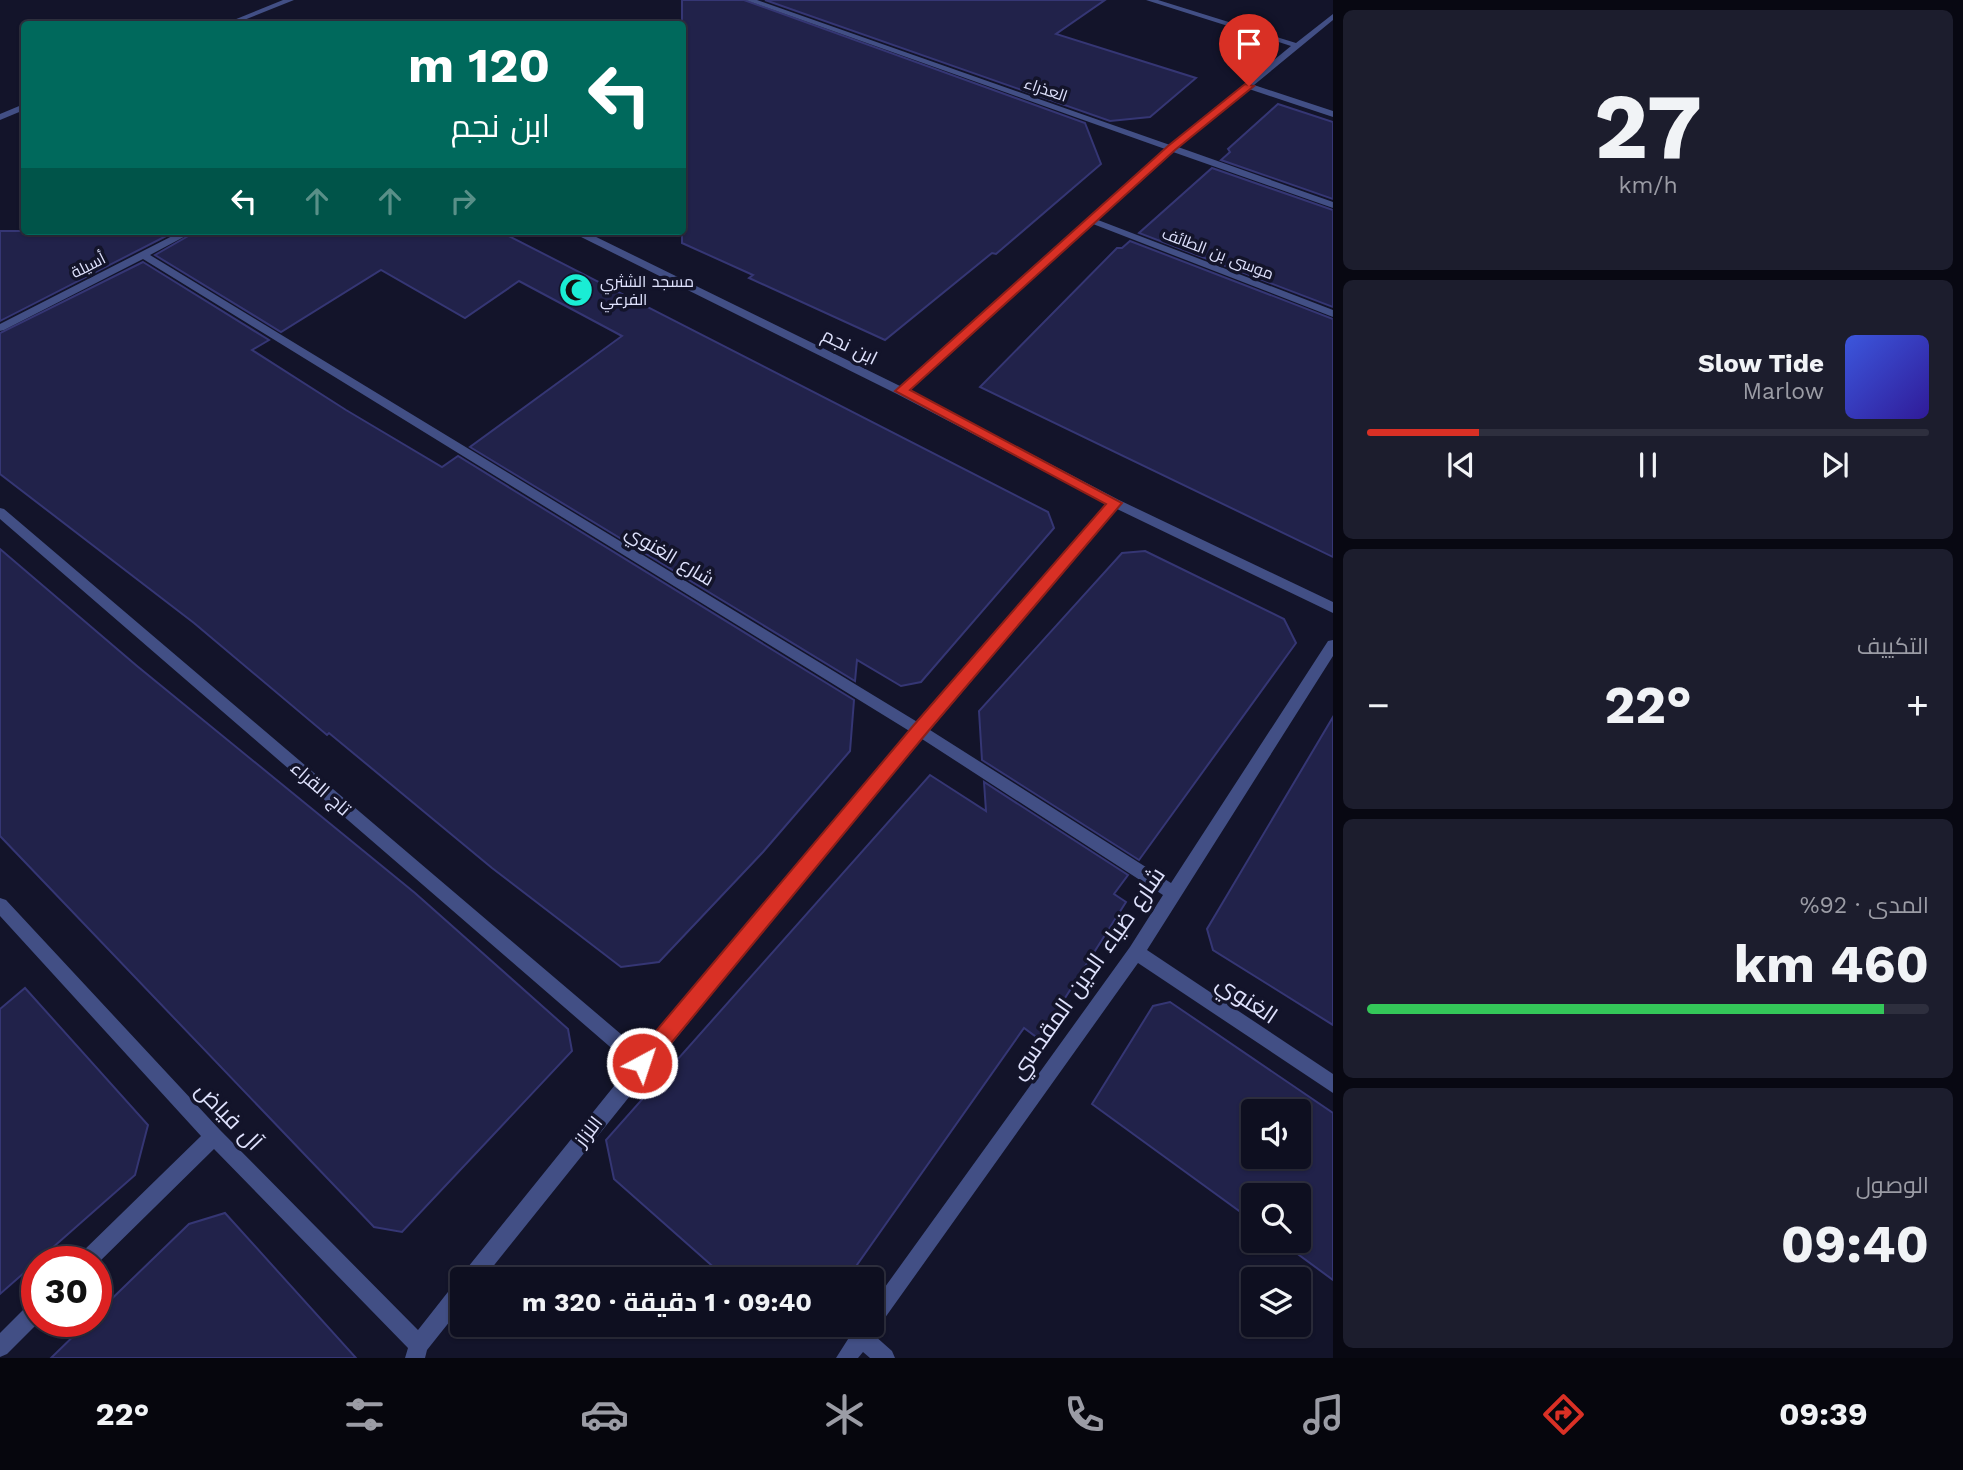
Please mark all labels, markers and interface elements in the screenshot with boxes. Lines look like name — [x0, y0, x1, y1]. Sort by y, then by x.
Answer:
pin — [1219, 14, 1279, 86]
icon: arrive — [1230, 25, 1268, 63]
text: 120 m — [408, 36, 550, 94]
icon: left — [574, 49, 665, 140]
street label: العذراء — [1022, 73, 1070, 106]
text: 27 — [1594, 73, 1702, 180]
text: ابن نجم — [451, 107, 550, 145]
text: km/h — [1618, 172, 1678, 199]
icon: left — [225, 182, 263, 220]
icon: ahead — [298, 182, 336, 220]
icon: ahead — [371, 182, 409, 220]
icon: right — [444, 182, 482, 220]
street label: موسى بن الطائف — [1159, 223, 1276, 284]
street label: أسيلة — [68, 249, 109, 282]
mosque icon: مسجد الشثري الفرعي — [557, 271, 595, 309]
place label: مسجد الشثري الفرعي — [600, 272, 694, 313]
street label: ابن نجم — [817, 323, 881, 372]
text: Slow Tide — [1698, 348, 1824, 378]
text: Marlow — [1742, 378, 1824, 405]
icon: previous — [1442, 446, 1480, 484]
icon: pause — [1629, 446, 1667, 484]
icon: next — [1816, 446, 1854, 484]
street label: شارع الغنوي — [620, 520, 718, 593]
text: التكييف — [1857, 633, 1929, 660]
text: 22° — [1604, 675, 1692, 736]
text: − — [1367, 683, 1390, 727]
text: + — [1906, 683, 1929, 727]
street label: تاج القراء — [285, 756, 355, 822]
street label: شارع ضياء الدين المقدسي — [1004, 862, 1173, 1086]
text: المدى · 92% — [1800, 892, 1929, 919]
text: 460 km — [1734, 934, 1929, 995]
street label: الغنوي — [1209, 969, 1282, 1033]
position arrow — [605, 1026, 679, 1100]
street label: آل فياض — [190, 1077, 268, 1156]
map controls — [1241, 1099, 1311, 1337]
button: sound — [1241, 1099, 1311, 1169]
street label: اللزاز — [569, 1112, 607, 1152]
text: الوصول — [1856, 1172, 1929, 1199]
button: search — [1241, 1183, 1311, 1253]
text: 09:40 — [1781, 1214, 1929, 1275]
speed limit sign: 30 — [21, 1246, 112, 1337]
button: layers — [1241, 1267, 1311, 1337]
text: 09:40 · 1 دقيقة · 320 m — [522, 1287, 812, 1317]
icon: filters — [340, 1390, 389, 1439]
icon: car — [580, 1390, 629, 1439]
icon: climate — [820, 1390, 869, 1439]
icon: phone — [1060, 1390, 1109, 1439]
icon: music — [1299, 1390, 1348, 1439]
icon: directions — [1539, 1390, 1588, 1439]
text: 22° — [95, 1395, 149, 1433]
text: 09:39 — [1779, 1395, 1868, 1433]

